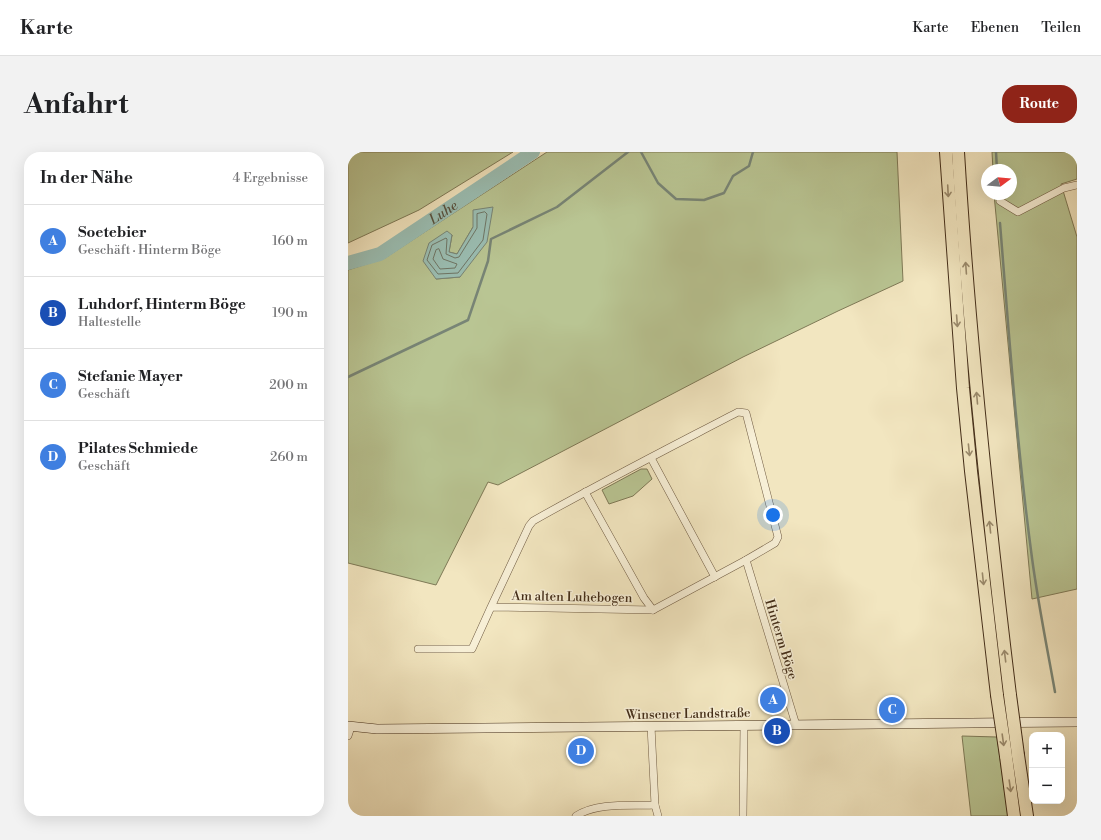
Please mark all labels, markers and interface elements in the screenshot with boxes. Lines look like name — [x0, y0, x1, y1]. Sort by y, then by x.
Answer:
text: Karte — [20, 16, 73, 40]
text: Karte — [912, 19, 949, 37]
text: Ebenen — [971, 19, 1019, 37]
text: Teilen — [1041, 19, 1081, 37]
button: Route — [1002, 85, 1077, 123]
text: Anfahrt — [24, 87, 128, 122]
north arrow — [981, 164, 1017, 200]
text: In der Nähe — [40, 167, 133, 189]
text: 4 Ergebnisse — [233, 170, 308, 186]
one-way arrow — [945, 184, 952, 197]
water label: Luhe — [425, 197, 462, 229]
text: Soetebier — [78, 223, 147, 242]
text: A — [48, 233, 58, 249]
text: 160 m — [272, 233, 308, 249]
text: Geschäft · Hinterm Böge — [78, 242, 221, 258]
one-way arrow — [962, 262, 970, 275]
text: Luhdorf, Hinterm Böge — [78, 295, 246, 314]
text: B — [48, 305, 58, 321]
text: 190 m — [272, 305, 308, 321]
text: Haltestelle — [78, 314, 141, 330]
one-way arrow — [954, 314, 961, 327]
text: Stefanie Mayer — [78, 367, 183, 386]
text: C — [48, 377, 58, 393]
text: 200 m — [269, 377, 308, 393]
text: Geschäft — [78, 386, 130, 402]
one-way arrow — [973, 392, 980, 405]
text: Pilates Schmiede — [78, 439, 198, 458]
one-way arrow — [965, 443, 973, 456]
text: D — [48, 449, 58, 465]
text: 260 m — [270, 449, 308, 465]
text: Geschäft — [78, 458, 130, 474]
your location — [763, 505, 783, 525]
one-way arrow — [986, 521, 994, 534]
one-way arrow — [980, 572, 987, 585]
street label: Am alten Luhebogen — [510, 588, 633, 606]
street label: Hinterm Böge — [761, 597, 801, 682]
one-way arrow — [1001, 650, 1009, 663]
pin: A — [760, 685, 786, 715]
pin: C — [879, 695, 905, 725]
street label: Winsener Landstraße — [624, 705, 751, 723]
pin: B — [764, 716, 790, 746]
map controls — [1029, 732, 1065, 804]
button: + — [1029, 732, 1065, 768]
one-way arrow — [999, 733, 1007, 746]
pin: D — [568, 736, 594, 766]
button: − — [1029, 768, 1065, 804]
one-way arrow — [1006, 779, 1014, 792]

